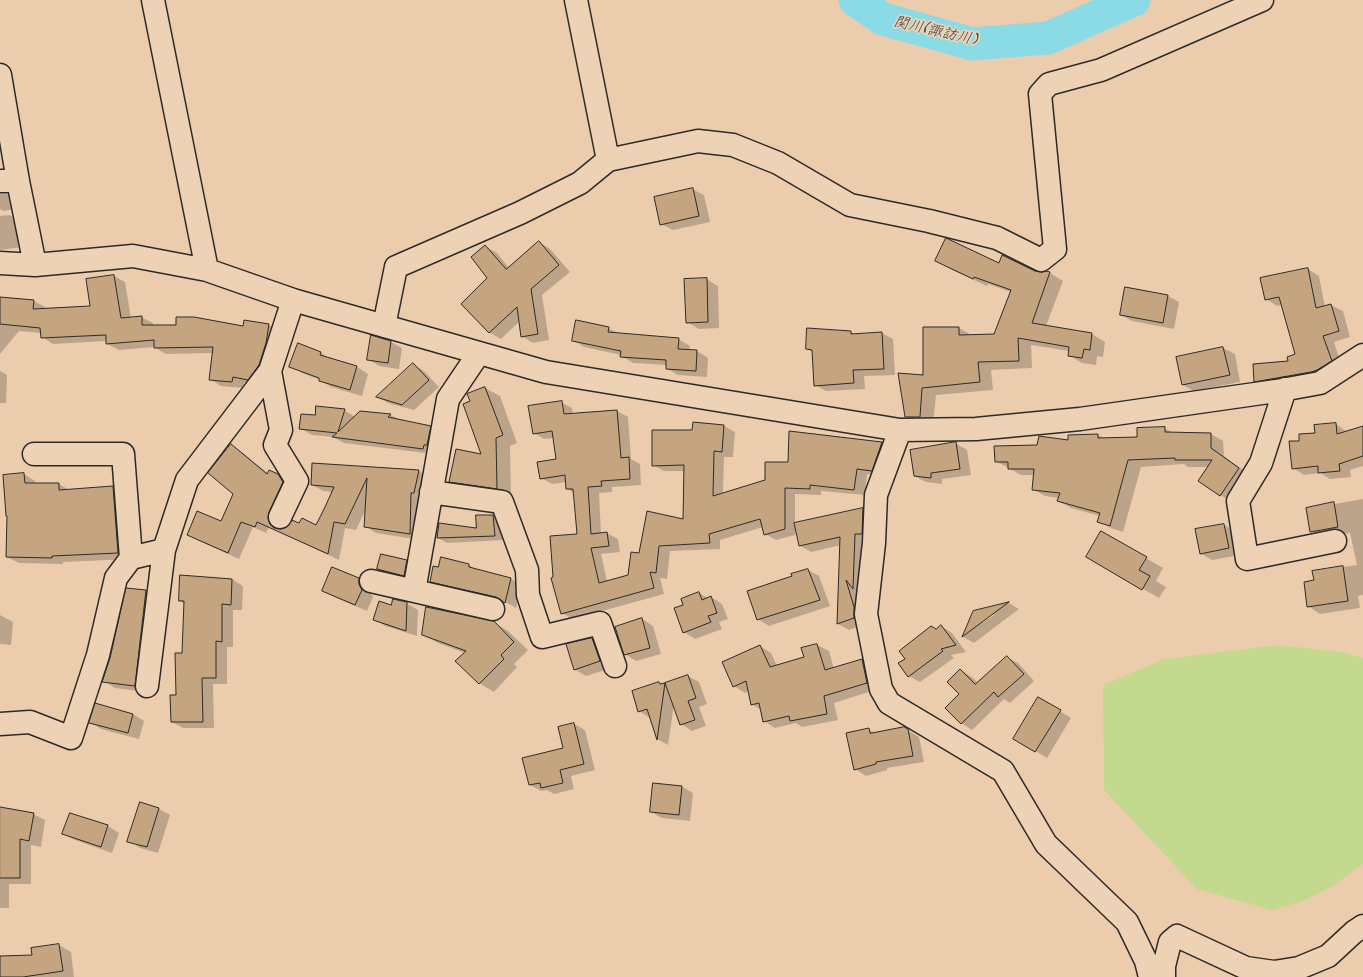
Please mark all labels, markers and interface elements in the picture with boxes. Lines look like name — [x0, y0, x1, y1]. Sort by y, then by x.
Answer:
water label: 関川(諏訪川) — [892, 14, 978, 50]

